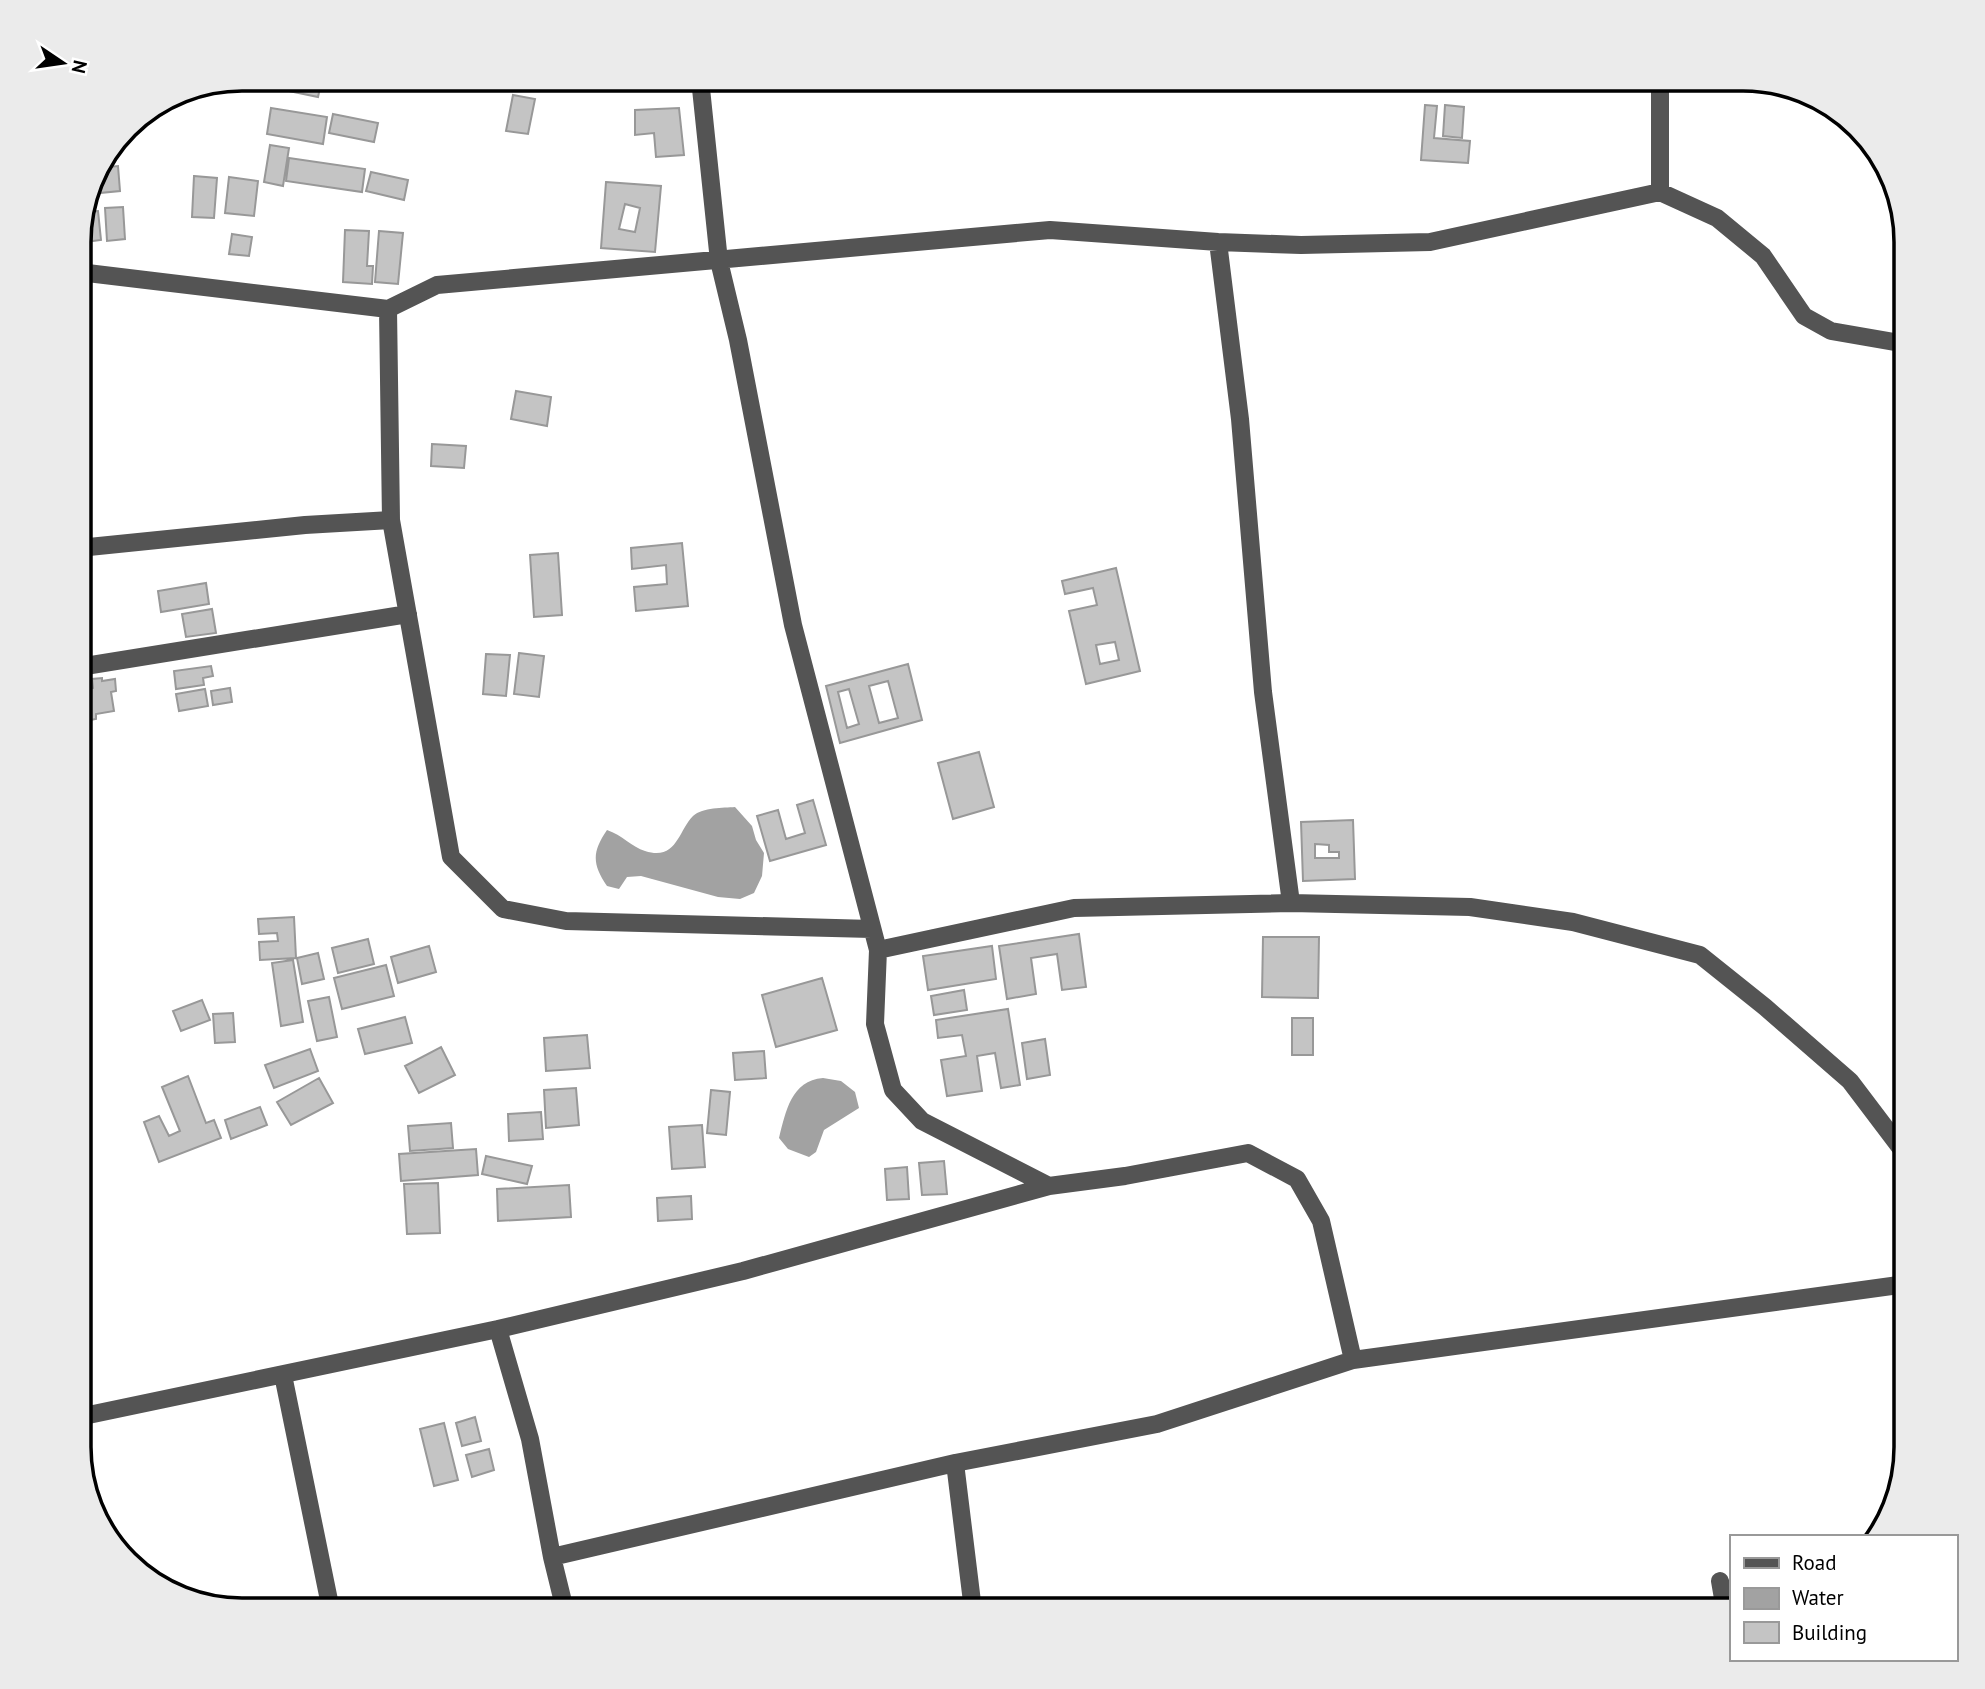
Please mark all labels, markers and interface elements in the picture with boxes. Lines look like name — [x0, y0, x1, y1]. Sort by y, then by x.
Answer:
north arrow — [28, 28, 98, 98]
text: N — [66, 58, 93, 76]
legend — [1730, 1535, 1957, 1661]
text: Road — [1792, 1549, 1836, 1576]
text: Water — [1792, 1584, 1844, 1611]
text: Building — [1792, 1619, 1867, 1646]

